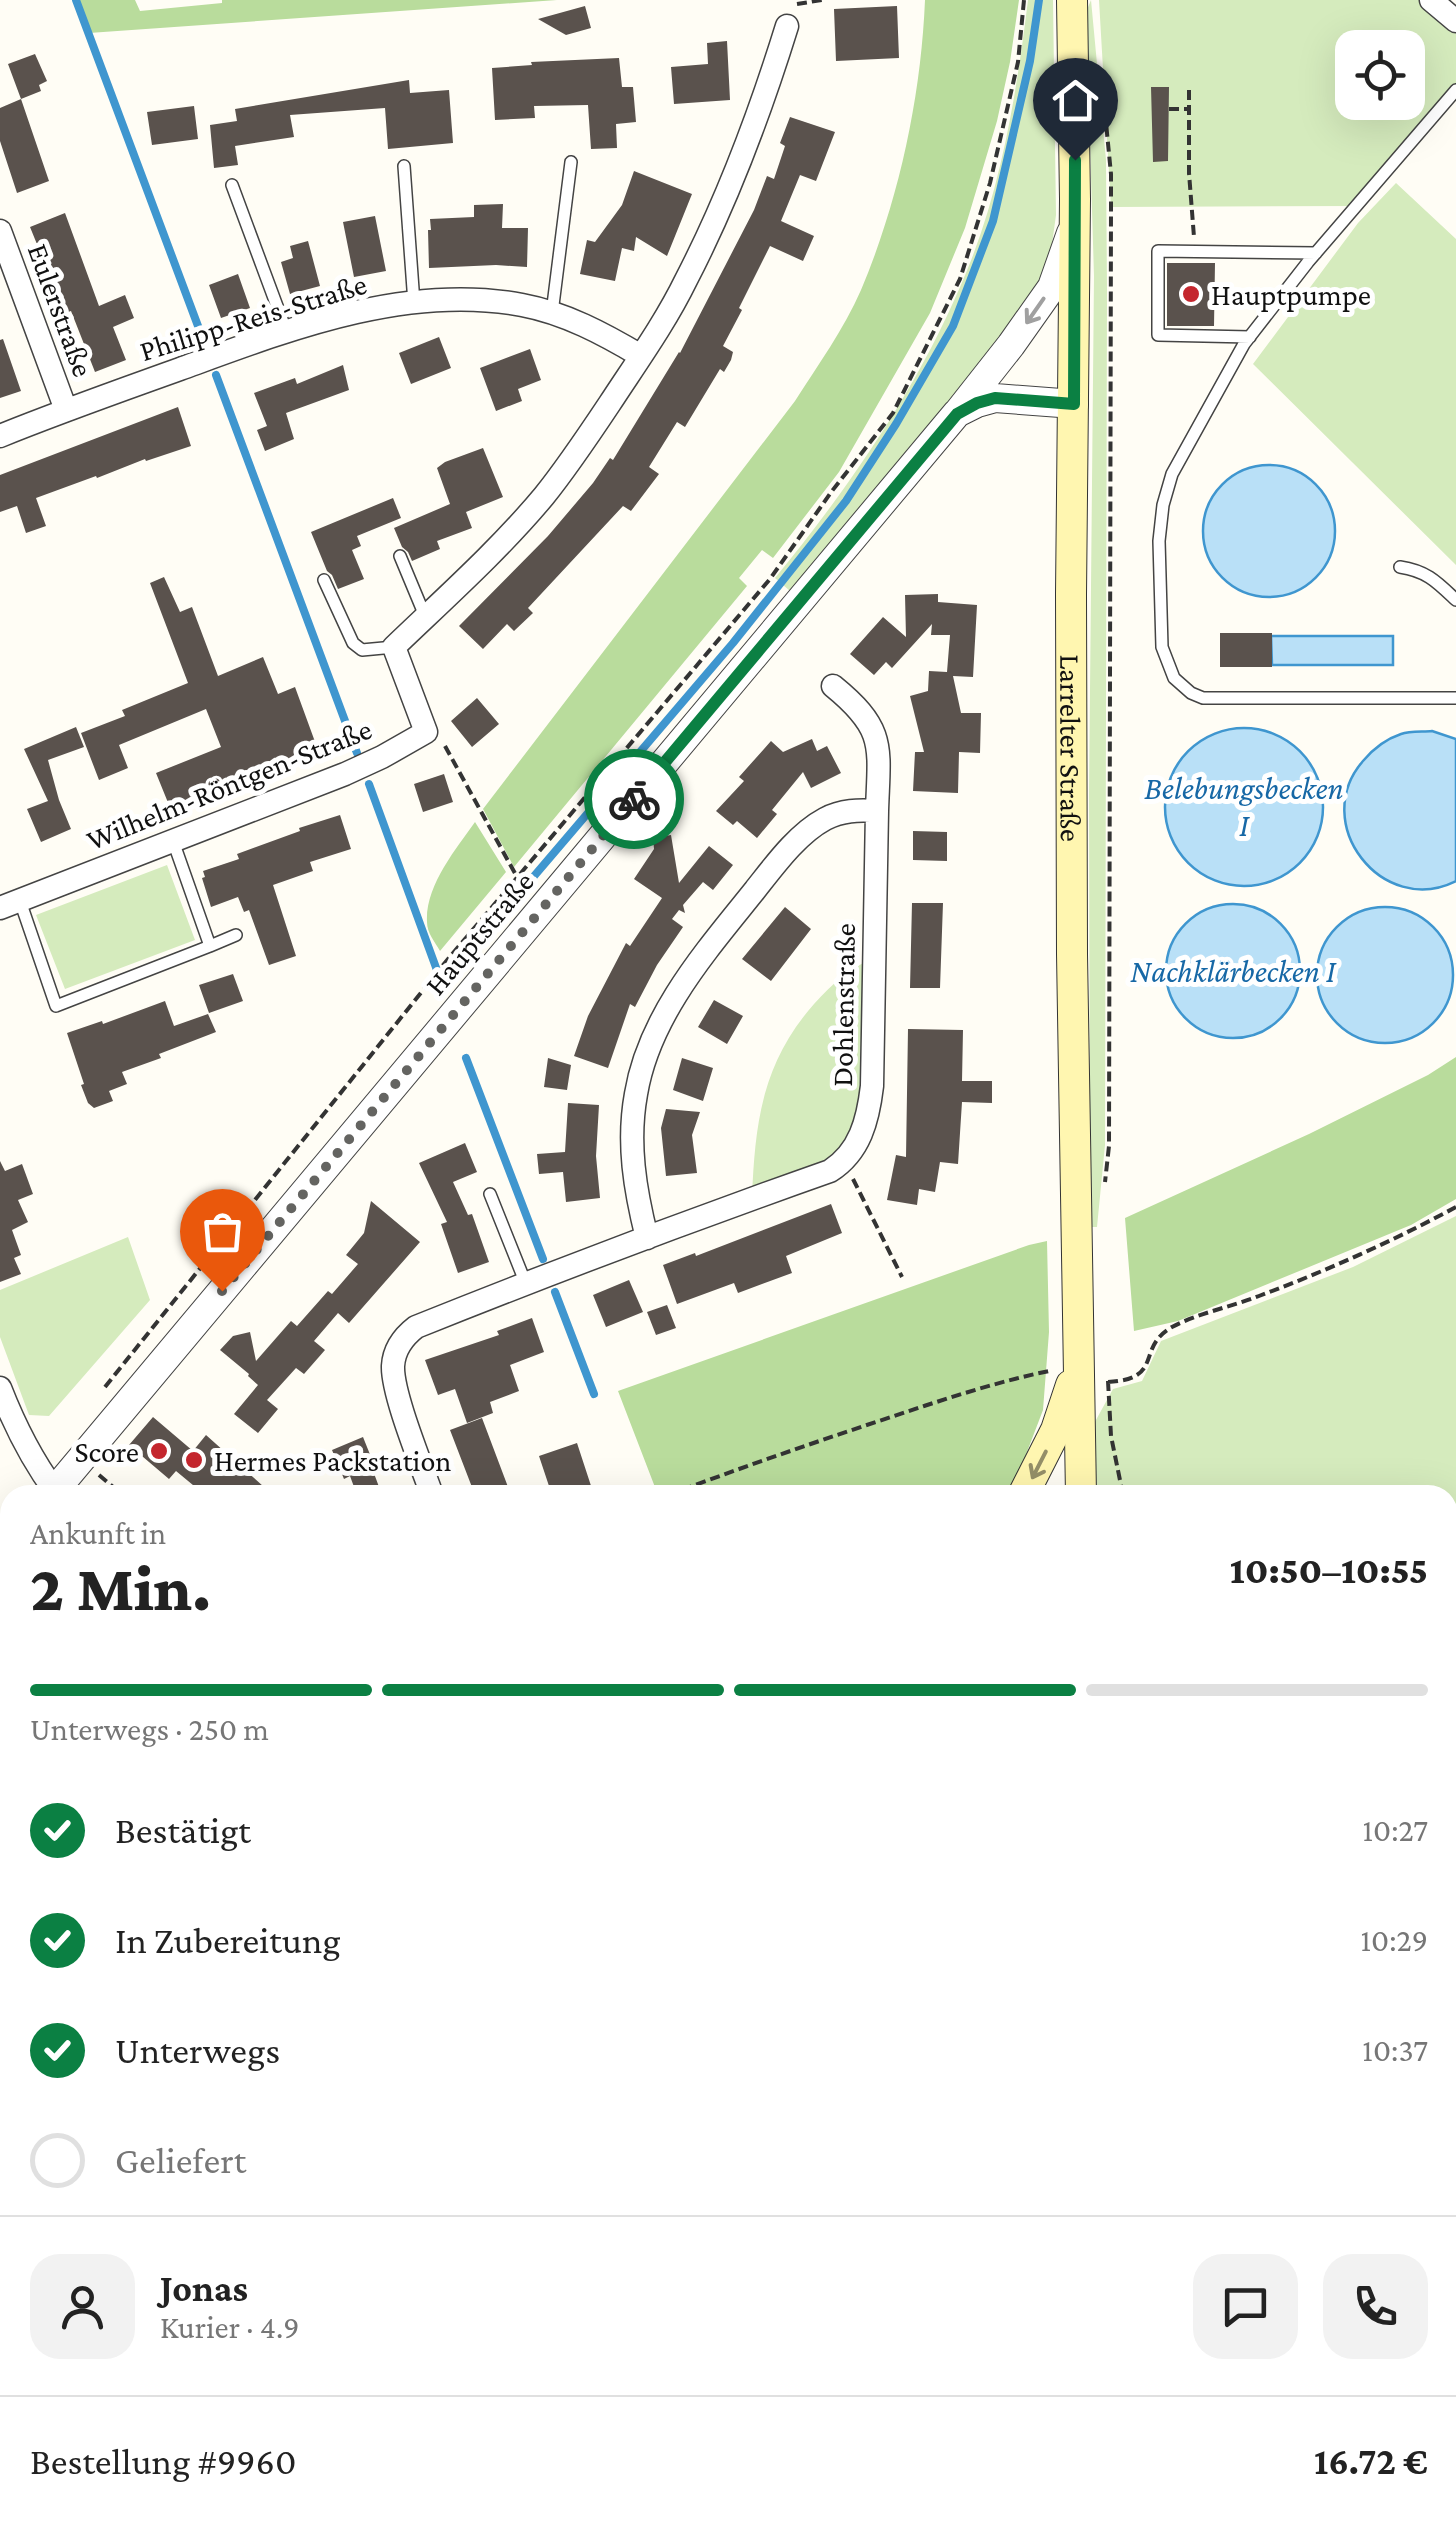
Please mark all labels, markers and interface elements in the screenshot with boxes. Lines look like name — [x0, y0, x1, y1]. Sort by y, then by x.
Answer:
map controls — [1335, 30, 1425, 120]
button: locate — [1335, 30, 1425, 120]
pin — [1033, 58, 1118, 161]
icon: home — [1048, 73, 1103, 128]
street label: Eulerstraße — [22, 239, 100, 381]
street label: Philipp-Reis-Straße — [136, 267, 371, 368]
place label: Hauptpumpe — [1211, 278, 1371, 312]
marker: Hauptpumpe — [1180, 283, 1202, 305]
one-way arrow — [1025, 296, 1046, 324]
street label: Larrelter Straße — [1055, 654, 1088, 842]
street label: Wilhelm-Röntgen-Straße — [82, 712, 377, 857]
courier — [584, 749, 684, 849]
water label: Belebungsbecken I — [1144, 770, 1344, 843]
icon: bike — [607, 772, 662, 827]
street label: Hauptstraße — [418, 865, 541, 1002]
street label: Dohlenstraße — [825, 923, 861, 1087]
water label: Nachklärbecken I — [1130, 953, 1337, 989]
pin — [180, 1189, 265, 1292]
icon: bag — [195, 1204, 250, 1259]
place label: Score — [75, 1435, 139, 1468]
marker: Score — [148, 1440, 170, 1462]
place label: Hermes Packstation — [214, 1444, 451, 1477]
marker: Hermes Packstation — [183, 1449, 205, 1471]
one-way arrow — [1029, 1449, 1048, 1479]
text: Ankunft in — [30, 1515, 166, 1551]
text: 10:50–10:55 — [1230, 1549, 1428, 1591]
text: 2 Min. — [30, 1552, 211, 1624]
text: Unterwegs · 250 m — [30, 1711, 269, 1747]
icon: check — [30, 1803, 85, 1858]
text: Bestätigt — [115, 1809, 251, 1851]
text: 10:27 — [1362, 1812, 1428, 1848]
icon: check — [30, 1913, 85, 1968]
text: In Zubereitung — [115, 1919, 341, 1961]
text: 10:29 — [1360, 1922, 1428, 1958]
icon: check — [30, 2023, 85, 2078]
text: Unterwegs — [115, 2029, 280, 2071]
text: 10:37 — [1362, 2032, 1428, 2068]
text: Geliefert — [115, 2139, 246, 2181]
button: person — [30, 2254, 135, 2359]
button: chat — [1193, 2254, 1298, 2359]
button: phone — [1323, 2254, 1428, 2359]
text: Jonas — [160, 2267, 248, 2309]
text: Kurier · 4.9 — [160, 2309, 300, 2345]
text: Bestellung #9960 — [30, 2440, 296, 2482]
text: 16.72 € — [1314, 2440, 1428, 2482]

